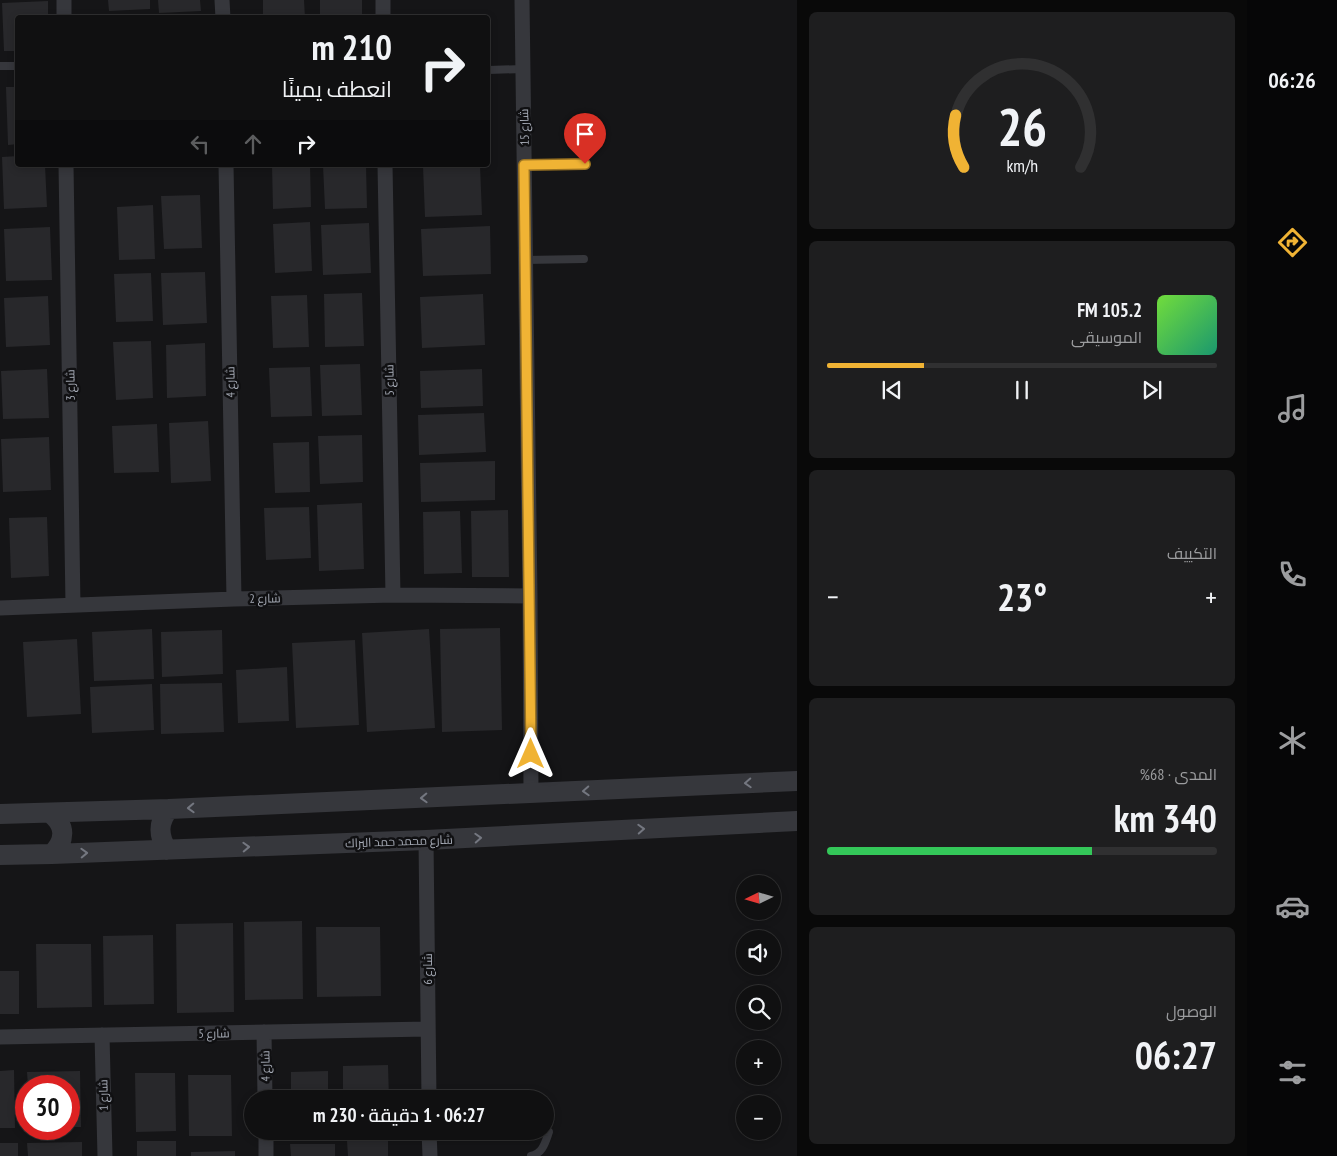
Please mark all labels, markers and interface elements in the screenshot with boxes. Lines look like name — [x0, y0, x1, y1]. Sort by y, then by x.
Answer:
text: 210 m — [311, 24, 392, 70]
icon: right — [410, 35, 475, 100]
text: 06:26 — [1268, 66, 1316, 94]
text: انعطف يمينًا — [282, 75, 392, 103]
text: 26 — [997, 93, 1047, 160]
street label: شارع 15 — [516, 108, 533, 145]
pin — [564, 113, 606, 164]
icon: arrive — [571, 120, 599, 148]
icon: left — [186, 130, 214, 158]
icon: ahead — [239, 130, 267, 158]
icon: right — [292, 130, 320, 158]
text: km/h — [1006, 154, 1038, 177]
icon: directions — [1275, 225, 1310, 260]
text: 105.2 FM — [1077, 298, 1142, 322]
text: الموسيقى — [1071, 327, 1142, 347]
street label: شارع 5 — [381, 364, 398, 396]
street label: شارع 4 — [222, 366, 239, 398]
street label: شارع 3 — [62, 369, 79, 401]
icon: previous — [878, 376, 906, 404]
icon: pause — [1008, 376, 1036, 404]
icon: next — [1138, 376, 1166, 404]
icon: music — [1275, 391, 1310, 426]
text: التكييف — [1167, 543, 1217, 563]
icon: phone — [1275, 557, 1310, 592]
text: 23° — [997, 572, 1047, 621]
text: − — [827, 578, 839, 615]
text: + — [1205, 578, 1217, 615]
street label: شارع 2 — [249, 590, 281, 607]
icon: climate — [1275, 723, 1310, 758]
position arrow — [504, 727, 556, 779]
text: المدى · 68% — [1140, 764, 1217, 784]
one-way arrow — [744, 778, 752, 789]
one-way arrow — [582, 785, 590, 796]
one-way arrow — [419, 793, 427, 803]
text: 340 km — [1114, 793, 1217, 842]
one-way arrow — [187, 802, 195, 813]
one-way arrow — [637, 824, 645, 835]
street label: شارع محمد حمد البراك — [345, 832, 453, 851]
one-way arrow — [475, 832, 483, 843]
one-way arrow — [242, 842, 250, 852]
one-way arrow — [80, 848, 88, 858]
north arrow — [736, 875, 781, 920]
map controls — [736, 875, 781, 1140]
icon: car — [1275, 889, 1310, 924]
button: sound — [736, 930, 781, 975]
street label: شارع 6 — [420, 953, 436, 985]
button: search — [736, 985, 781, 1030]
text: الوصول — [1166, 1001, 1217, 1021]
street label: شارع 5 — [198, 1025, 230, 1042]
text: 06:27 — [1135, 1030, 1217, 1079]
button: + — [736, 1040, 781, 1085]
street label: شارع 4 — [257, 1050, 274, 1082]
icon: filters — [1275, 1055, 1310, 1090]
speed limit sign: 30 — [15, 1075, 80, 1140]
street label: شارع 1 — [95, 1079, 112, 1111]
button: − — [736, 1095, 781, 1140]
text: 06:27 · 1 دقيقة · 230 m — [313, 1103, 485, 1127]

